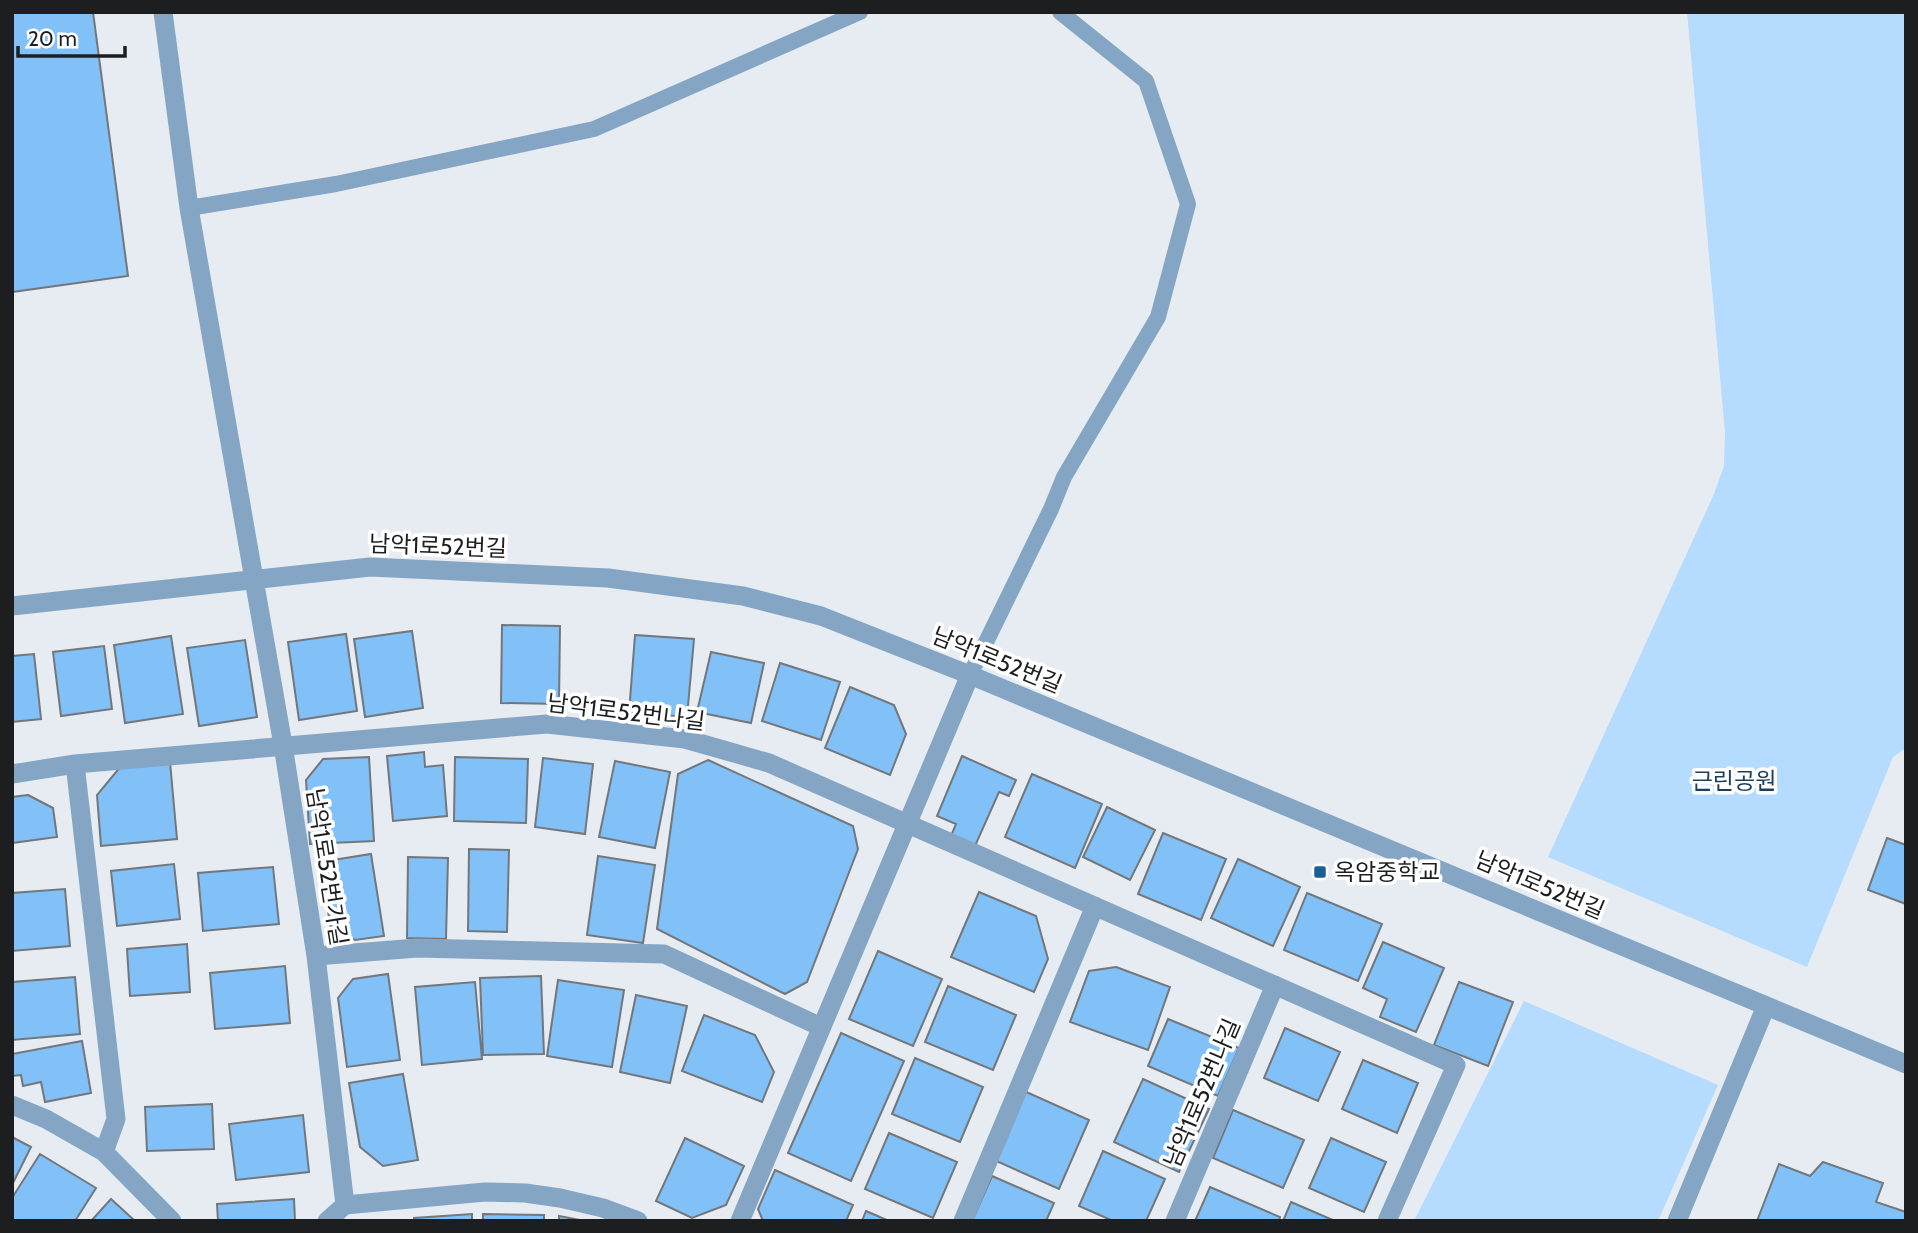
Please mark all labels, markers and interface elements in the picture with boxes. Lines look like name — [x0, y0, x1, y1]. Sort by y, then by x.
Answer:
scale bar — [18, 14, 124, 58]
text: 20 m — [28, 26, 77, 51]
street label: 남악1로52번길 — [369, 530, 507, 562]
street label: 남악1로52번길 — [928, 621, 1066, 699]
street label: 남악1로52번나길 — [545, 688, 707, 736]
park label: 근린공원 — [1692, 767, 1776, 795]
street label: 남악1로52번가길 — [301, 786, 353, 948]
street label: 남악1로52번길 — [1471, 845, 1609, 925]
place label: 옥암중학교 — [1334, 858, 1440, 886]
marker: 옥암중학교 — [1312, 864, 1328, 880]
street label: 남악1로52번나길 — [1158, 1014, 1246, 1172]

